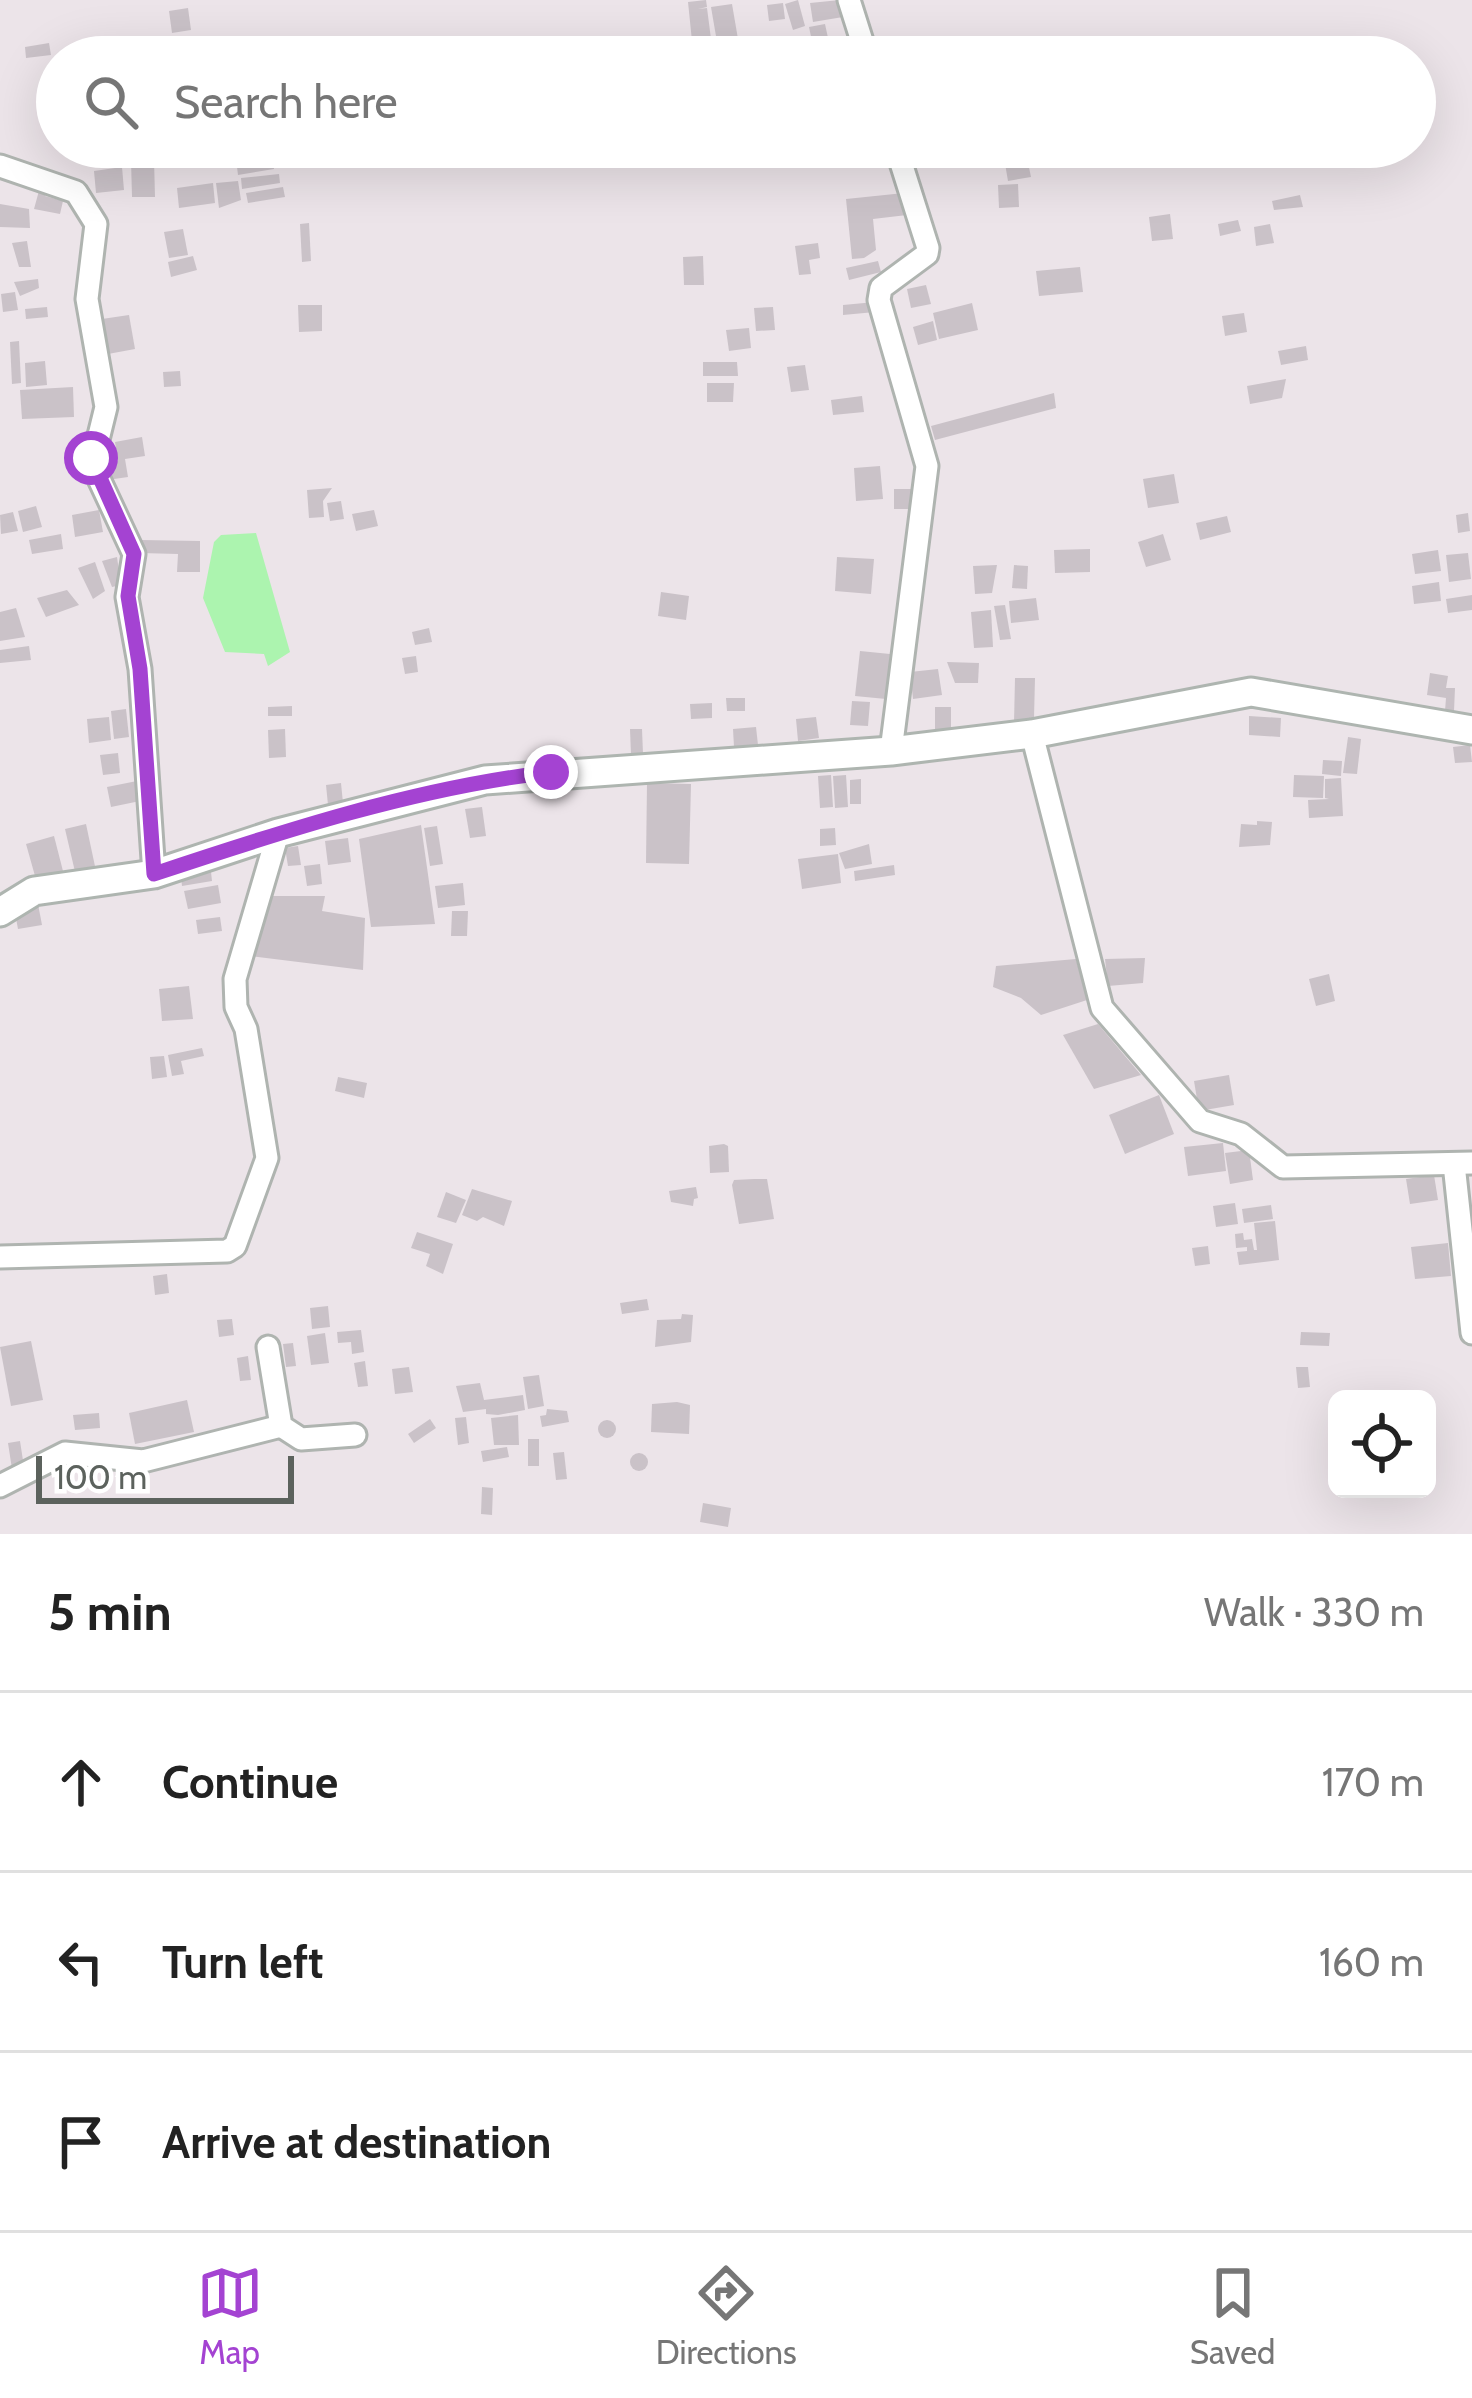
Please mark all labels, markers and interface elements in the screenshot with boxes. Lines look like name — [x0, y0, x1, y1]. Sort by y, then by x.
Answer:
search box — [36, 36, 1436, 168]
icon: search — [78, 69, 144, 135]
text: Search here — [174, 75, 398, 129]
route start — [64, 431, 118, 485]
route end — [524, 745, 578, 799]
map controls — [1328, 1390, 1436, 1498]
button: locate — [1328, 1390, 1436, 1498]
scale bar — [36, 1450, 294, 1503]
text: 100 m — [54, 1457, 147, 1497]
text: 5 min — [48, 1581, 172, 1643]
text: Walk · 330 m — [1204, 1588, 1424, 1636]
icon: ahead — [48, 1749, 114, 1815]
text: Continue — [162, 1755, 338, 1809]
text: 170 m — [1322, 1758, 1424, 1806]
icon: left — [48, 1929, 114, 1995]
text: Turn left — [162, 1935, 324, 1989]
text: 160 m — [1319, 1938, 1424, 1986]
icon: arrive — [48, 2109, 114, 2175]
text: Arrive at destination — [162, 2115, 551, 2169]
tab: Map — [197, 2260, 263, 2372]
tab: Directions — [656, 2260, 797, 2372]
tab: Saved — [1190, 2260, 1275, 2372]

